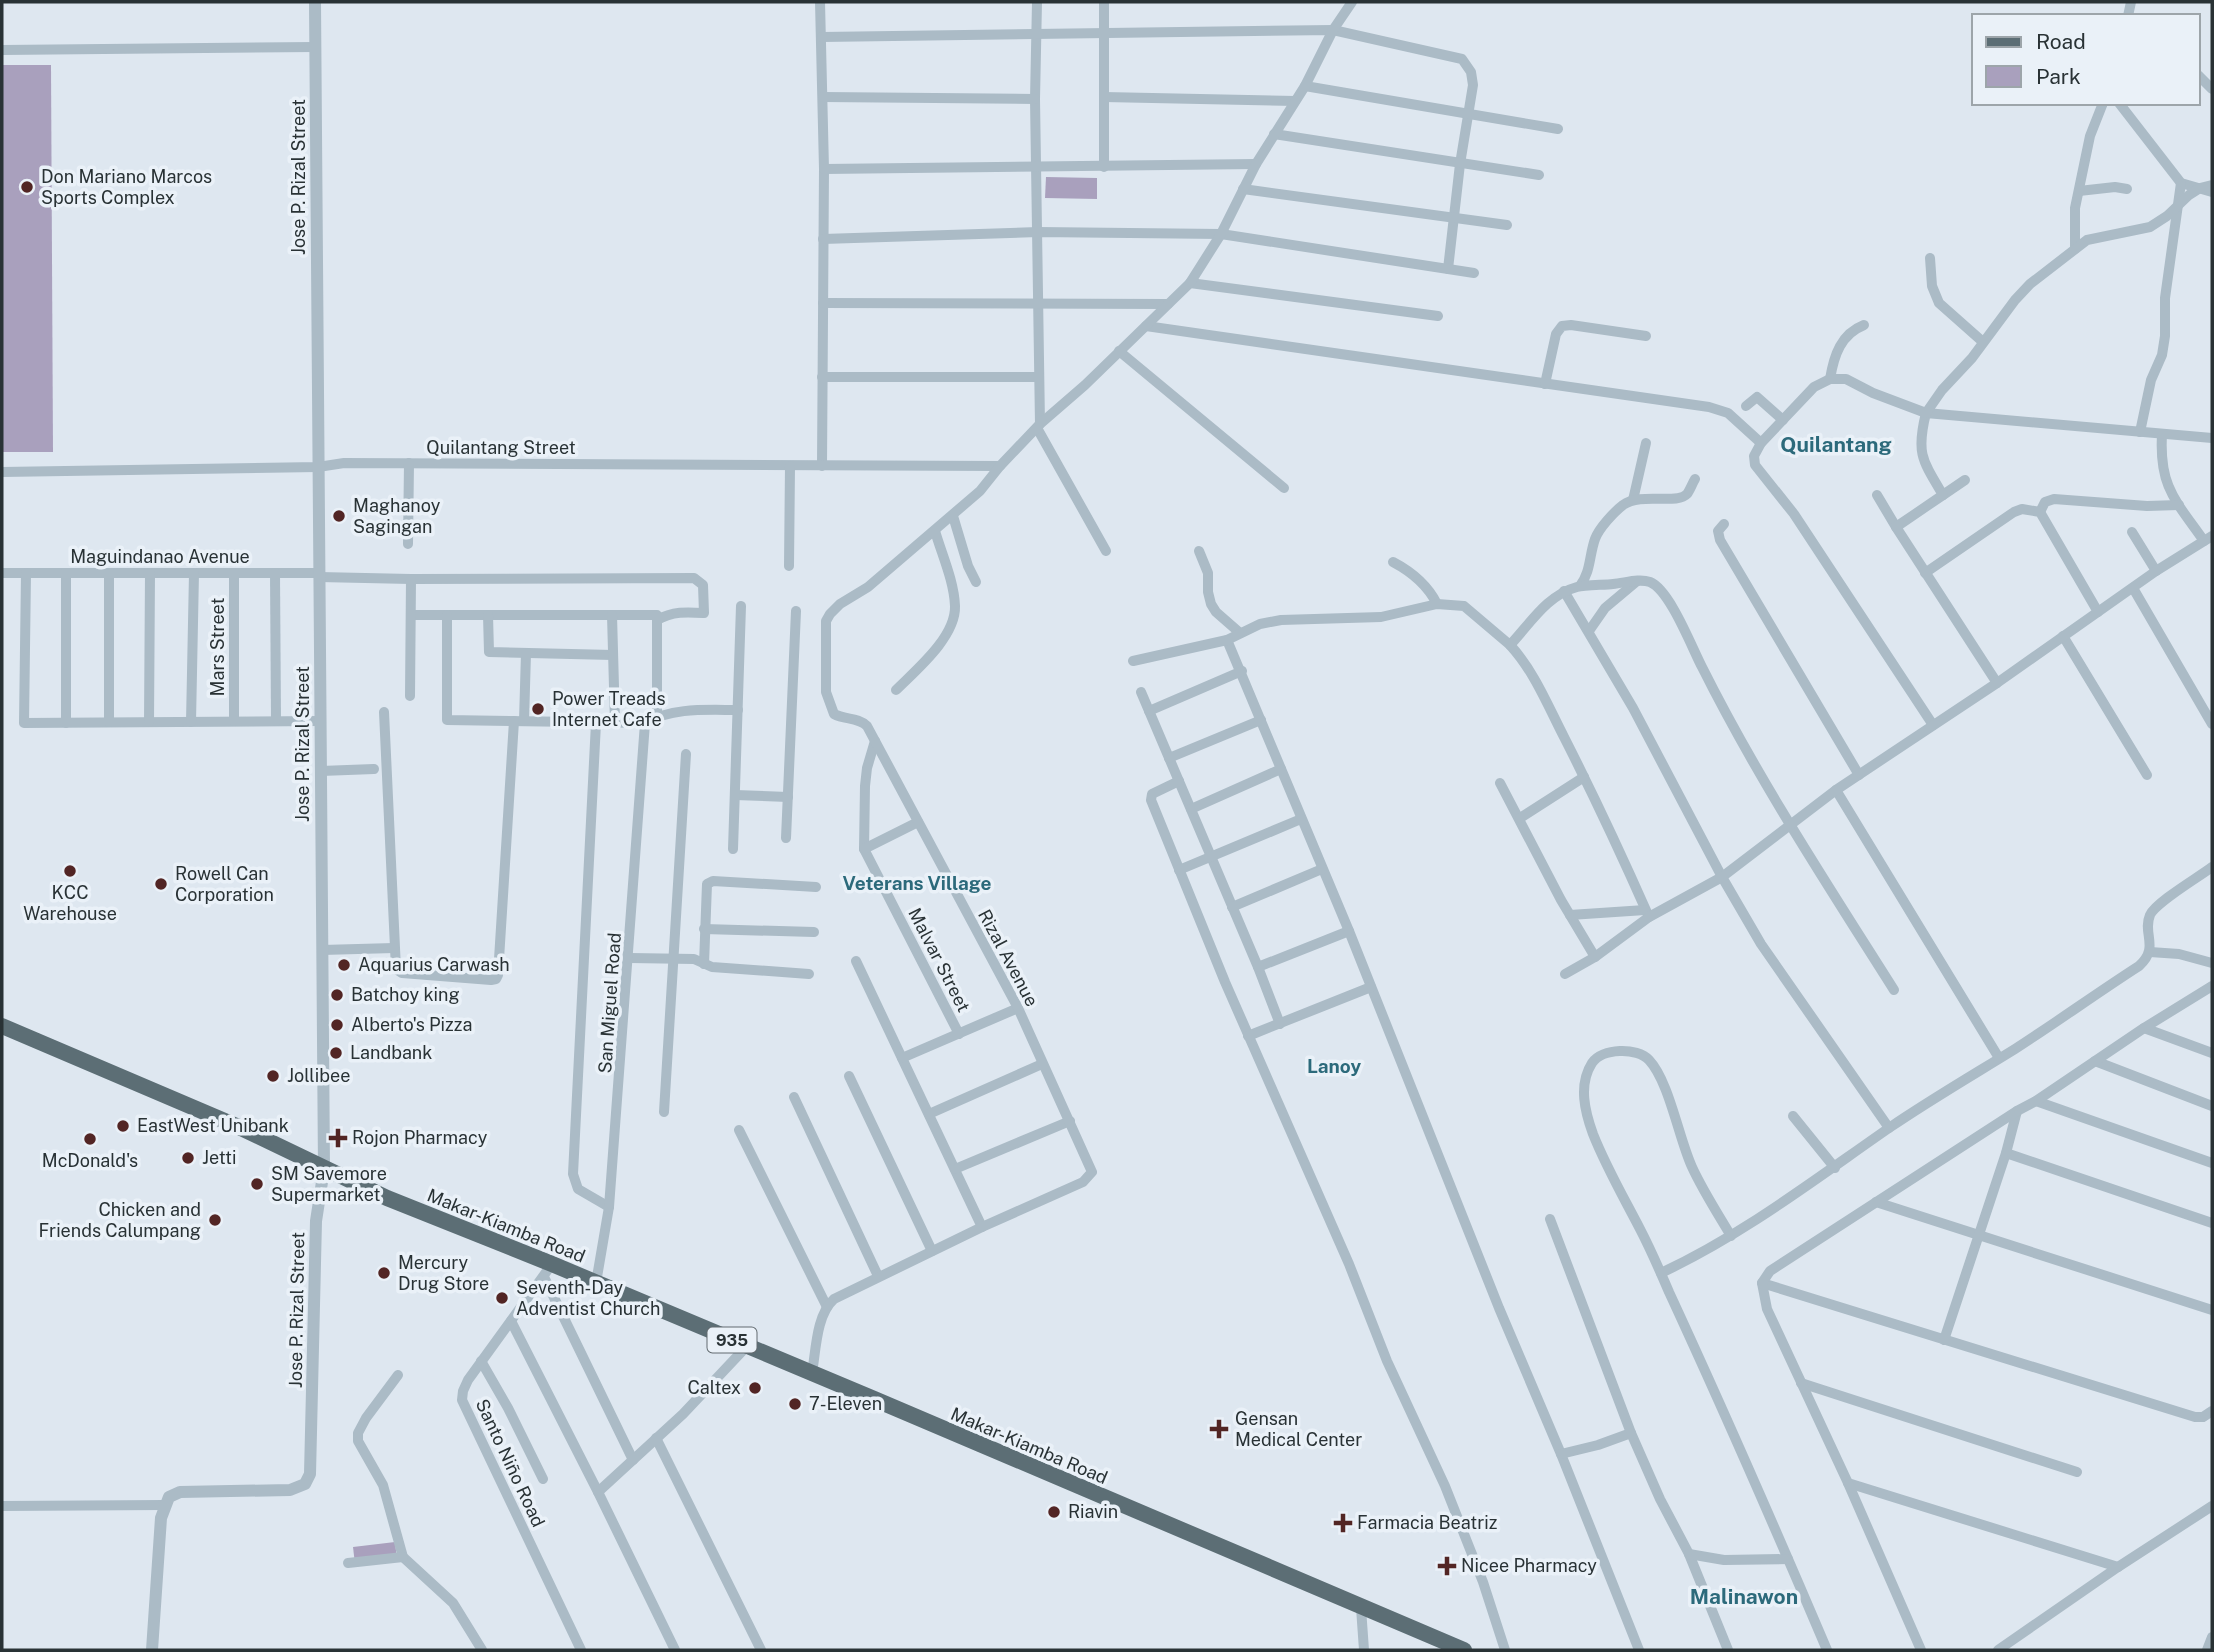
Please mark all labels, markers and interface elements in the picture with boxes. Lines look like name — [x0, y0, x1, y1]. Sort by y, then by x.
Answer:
legend — [1972, 14, 2200, 105]
text: Road — [2036, 29, 2086, 54]
text: Park — [2036, 64, 2081, 89]
street label: Jose P. Rizal Street — [288, 99, 309, 255]
place label: Don Mariano Marcos Sports Complex — [41, 166, 212, 208]
marker: Don Mariano Marcos Sports Complex — [19, 179, 35, 195]
district label: Quilantang — [1780, 432, 1892, 457]
street label: Quilantang Street — [426, 437, 576, 458]
place label: Maghanoy Sagingan — [353, 495, 441, 537]
marker: Maghanoy Sagingan — [331, 508, 347, 524]
street label: Maguindanao Avenue — [70, 546, 250, 567]
street label: Mars Street — [207, 598, 228, 696]
street label: Jose P. Rizal Street — [292, 666, 313, 822]
place label: Power Treads Internet Cafe — [552, 688, 666, 730]
marker: Power Treads Internet Cafe — [530, 701, 546, 717]
marker: KCC Warehouse — [62, 863, 78, 879]
place label: Rowell Can Corporation — [175, 863, 274, 905]
district label: Veterans Village — [843, 872, 992, 894]
marker: Rowell Can Corporation — [153, 876, 169, 892]
place label: KCC Warehouse — [23, 882, 117, 924]
street label: Malvar Street — [904, 904, 975, 1015]
street label: Rizal Avenue — [974, 906, 1043, 1010]
street label: San Miguel Road — [594, 932, 625, 1074]
place label: Aquarius Carwash — [358, 954, 510, 975]
marker: Aquarius Carwash — [336, 957, 352, 973]
place label: Batchoy king — [351, 984, 460, 1005]
marker: Batchoy king — [329, 987, 345, 1003]
place label: Alberto's Pizza — [351, 1014, 473, 1035]
marker: Alberto's Pizza — [329, 1017, 345, 1033]
place label: Landbank — [350, 1042, 432, 1063]
marker: Landbank — [328, 1045, 344, 1061]
district label: Lanoy — [1307, 1055, 1361, 1077]
place label: Jollibee — [287, 1065, 350, 1086]
marker: Jollibee — [265, 1068, 281, 1084]
place label: EastWest Unibank — [137, 1115, 289, 1136]
marker: EastWest Unibank — [115, 1118, 131, 1134]
place label: Rojon Pharmacy — [352, 1127, 488, 1148]
marker: Rojon Pharmacy — [330, 1130, 346, 1146]
marker: McDonald's — [82, 1131, 98, 1147]
place label: Jetti — [202, 1147, 236, 1168]
place label: McDonald's — [42, 1150, 138, 1171]
marker: Jetti — [180, 1150, 196, 1166]
place label: SM Savemore Supermarket — [271, 1163, 387, 1205]
marker: SM Savemore Supermarket — [249, 1176, 265, 1192]
street label: Makar-Kiamba Road — [424, 1184, 588, 1267]
place label: Chicken and Friends Calumpang — [38, 1199, 201, 1241]
marker: Chicken and Friends Calumpang — [207, 1212, 223, 1228]
street label: Jose P. Rizal Street — [285, 1232, 308, 1388]
place label: Mercury Drug Store — [398, 1252, 489, 1294]
marker: Mercury Drug Store — [376, 1265, 392, 1281]
place label: Seventh-Day Adventist Church — [516, 1277, 660, 1319]
marker: Seventh-Day Adventist Church — [494, 1290, 510, 1306]
road number: 935 — [708, 1328, 756, 1352]
place label: Caltex — [688, 1377, 741, 1398]
marker: Caltex — [747, 1380, 763, 1396]
place label: 7-Eleven — [809, 1393, 882, 1414]
street label: Santo Niño Road — [472, 1395, 549, 1530]
marker: 7-Eleven — [787, 1396, 803, 1412]
street label: Makar-Kiamba Road — [948, 1403, 1111, 1488]
place label: Gensan Medical Center — [1235, 1408, 1362, 1450]
marker: Gensan Medical Center — [1209, 1419, 1229, 1439]
place label: Riavin — [1068, 1501, 1118, 1522]
marker: Riavin — [1046, 1504, 1062, 1520]
place label: Farmacia Beatriz — [1357, 1512, 1497, 1533]
marker: Farmacia Beatriz — [1335, 1515, 1351, 1531]
place label: Nicee Pharmacy — [1461, 1555, 1597, 1576]
marker: Nicee Pharmacy — [1439, 1558, 1455, 1574]
district label: Malinawon — [1690, 1584, 1798, 1609]

